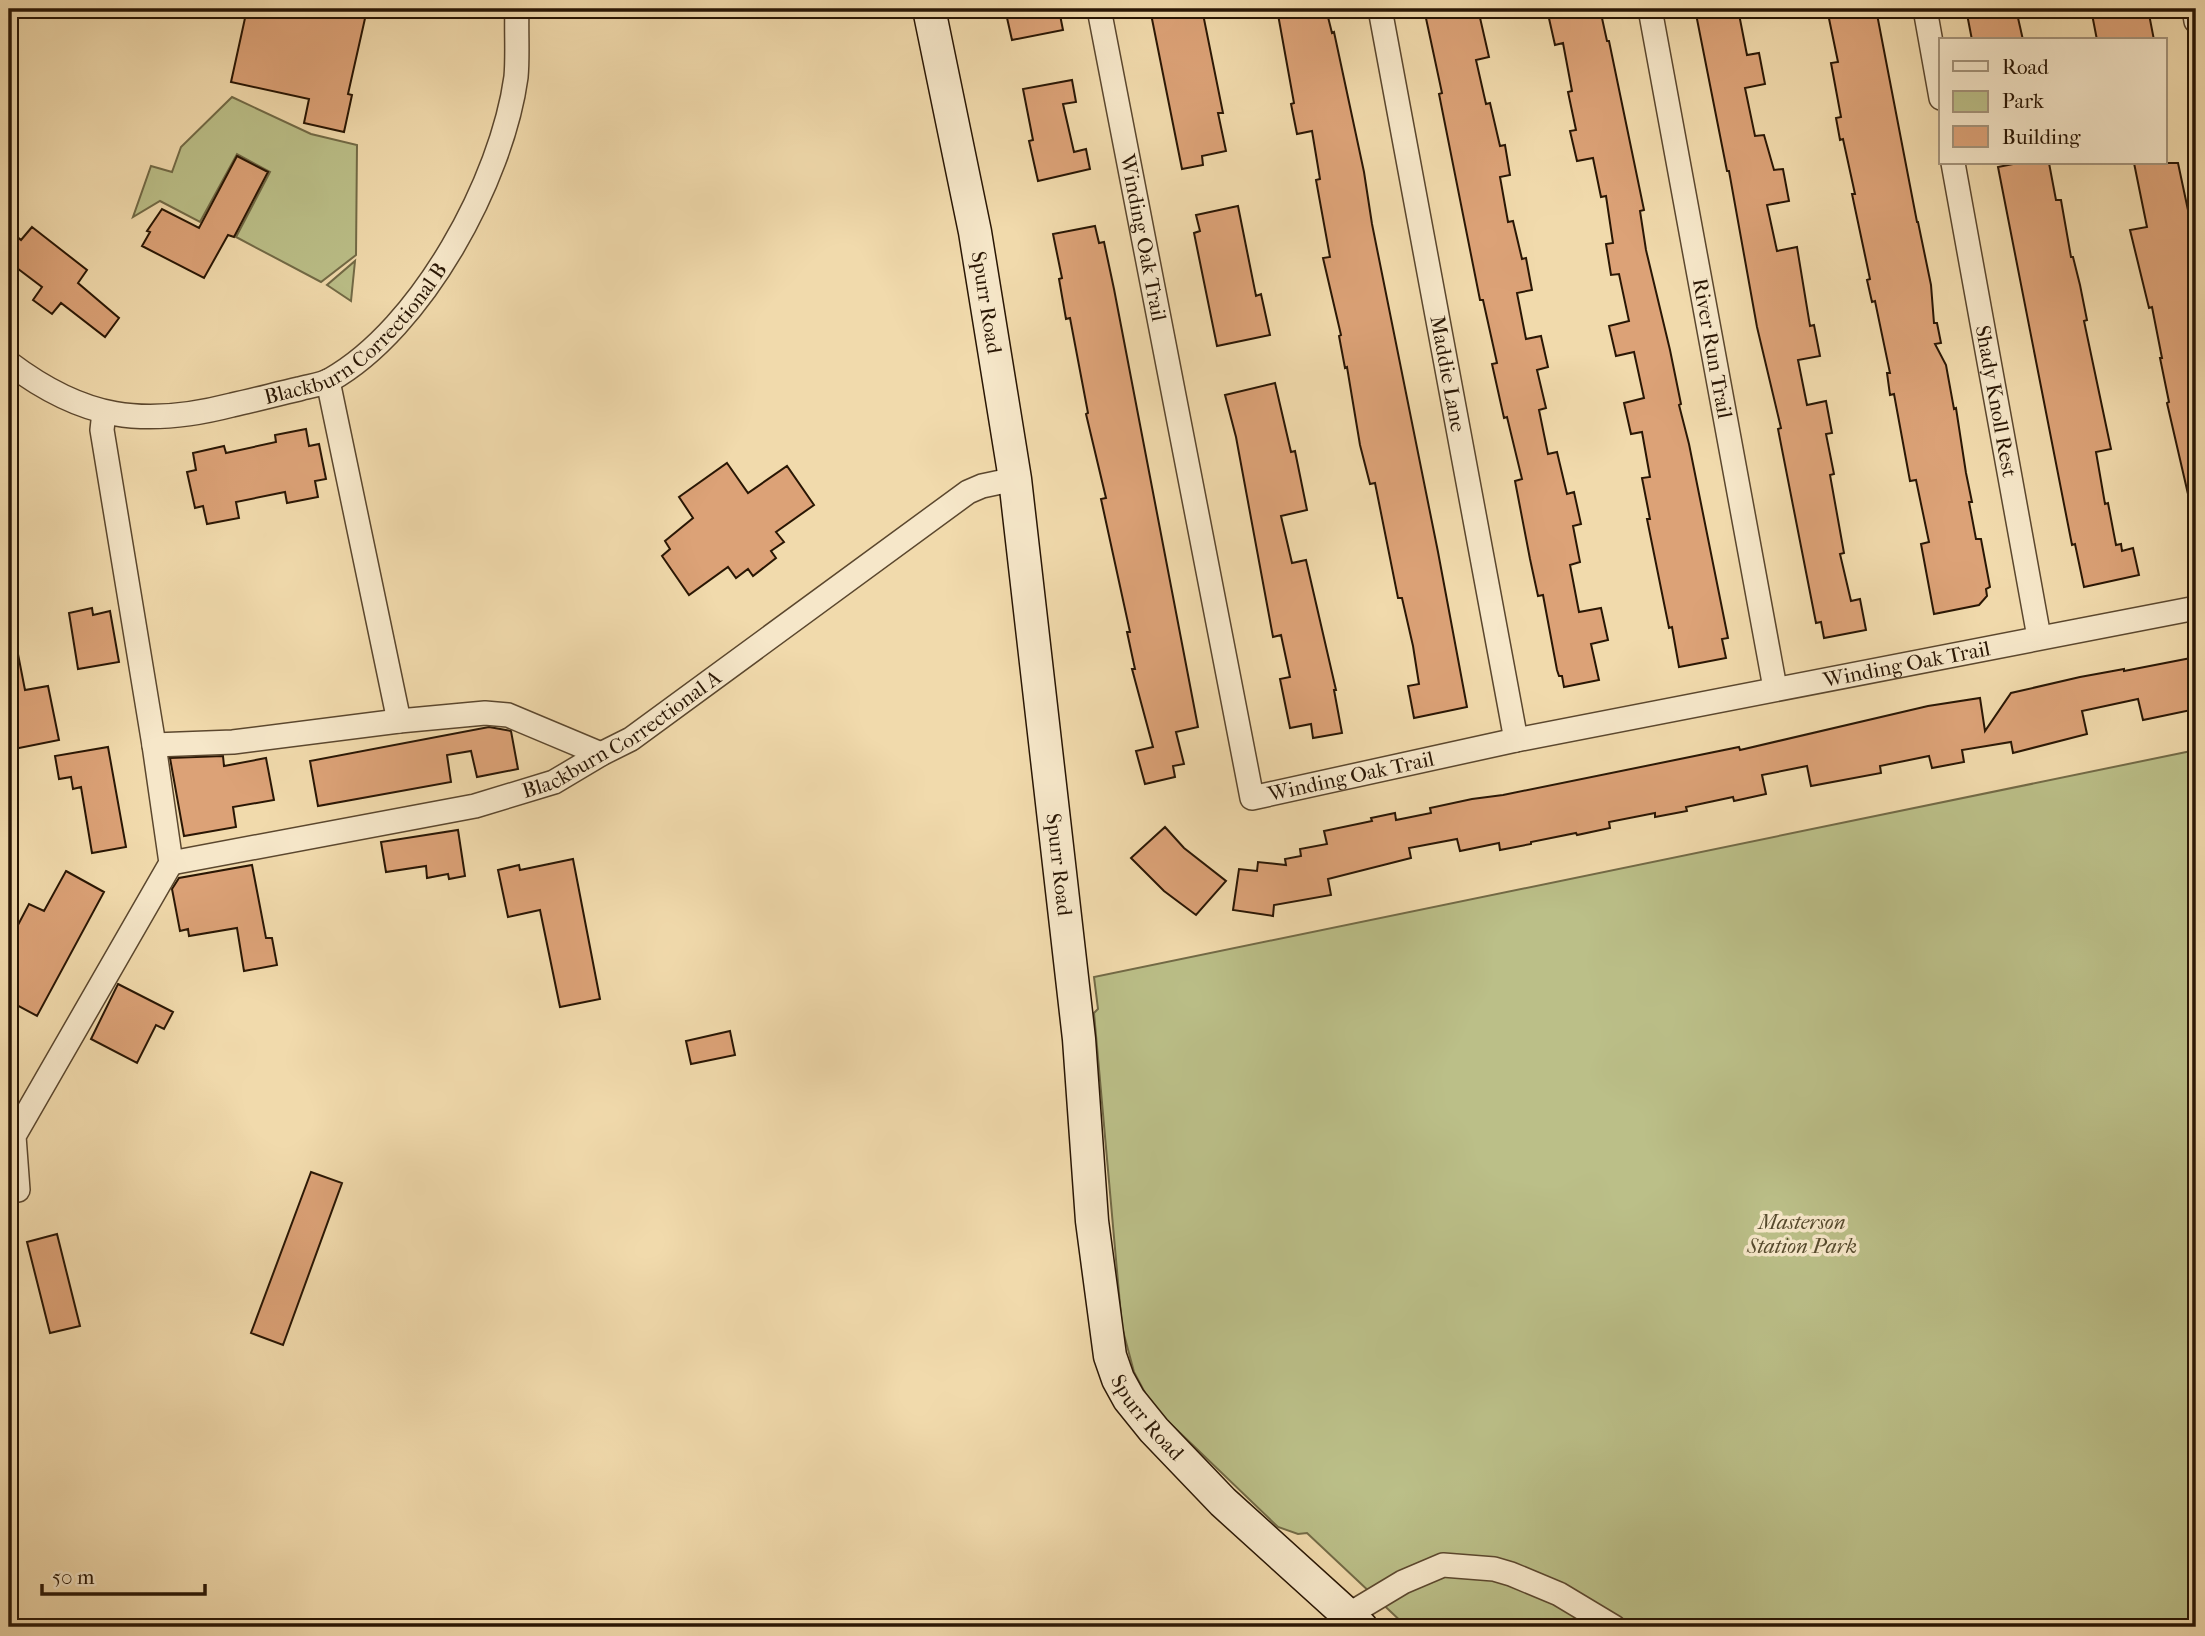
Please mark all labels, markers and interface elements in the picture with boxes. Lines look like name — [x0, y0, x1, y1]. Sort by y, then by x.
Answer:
legend — [1939, 38, 2166, 164]
text: Road — [2002, 55, 2049, 79]
text: Park — [2002, 89, 2044, 113]
text: Building — [2002, 125, 2081, 149]
street label: Winding Oak Trail — [1115, 151, 1171, 323]
street label: Spurr Road — [966, 250, 1007, 356]
street label: Blackburn Correctional B — [262, 258, 452, 409]
street label: River Run Trail — [1688, 276, 1737, 420]
street label: Maddie Lane — [1425, 314, 1470, 434]
street label: Shady Knoll Rest — [1971, 323, 2022, 479]
street label: Winding Oak Trail — [1820, 636, 1992, 692]
street label: Blackburn Correctional A — [519, 665, 726, 803]
street label: Winding Oak Trail — [1265, 746, 1436, 806]
street label: Spurr Road — [1041, 812, 1077, 918]
park label: Masterson Station Park — [1746, 1210, 1857, 1258]
street label: Spurr Road — [1106, 1370, 1189, 1466]
scale bar — [42, 1552, 205, 1596]
text: 50 m — [52, 1565, 95, 1589]

